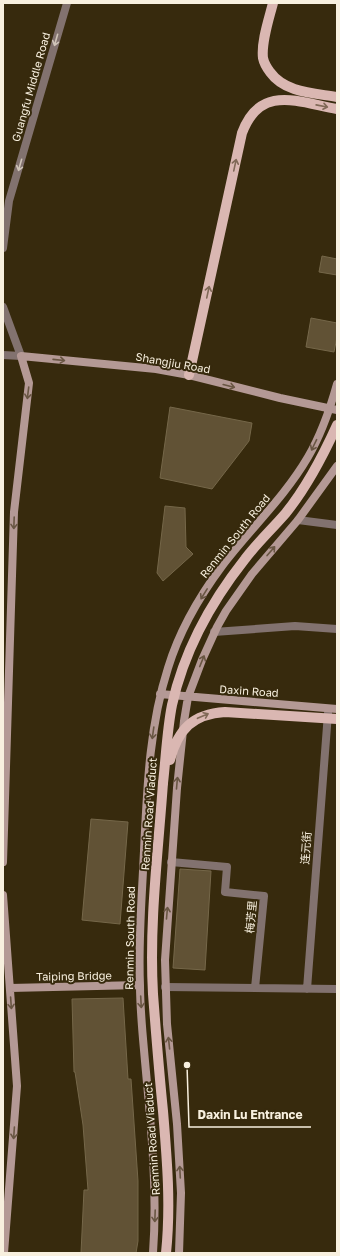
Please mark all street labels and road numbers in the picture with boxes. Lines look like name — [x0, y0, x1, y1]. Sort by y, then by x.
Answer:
street label: Guangfu Middle Road — [9, 31, 52, 143]
street label: Shangjiu Road — [135, 350, 212, 375]
street label: Renmin South Road — [197, 491, 272, 580]
street label: Daxin Road — [219, 682, 279, 699]
street label: Renmin Road Viaduct — [138, 757, 159, 871]
street label: 连元街 — [298, 831, 313, 865]
street label: Renmin South Road — [122, 886, 137, 990]
street label: 梅芳里 — [243, 900, 258, 934]
street label: Taiping Bridge — [36, 968, 112, 983]
street label: Renmin Road Viaduct — [141, 1082, 162, 1196]

